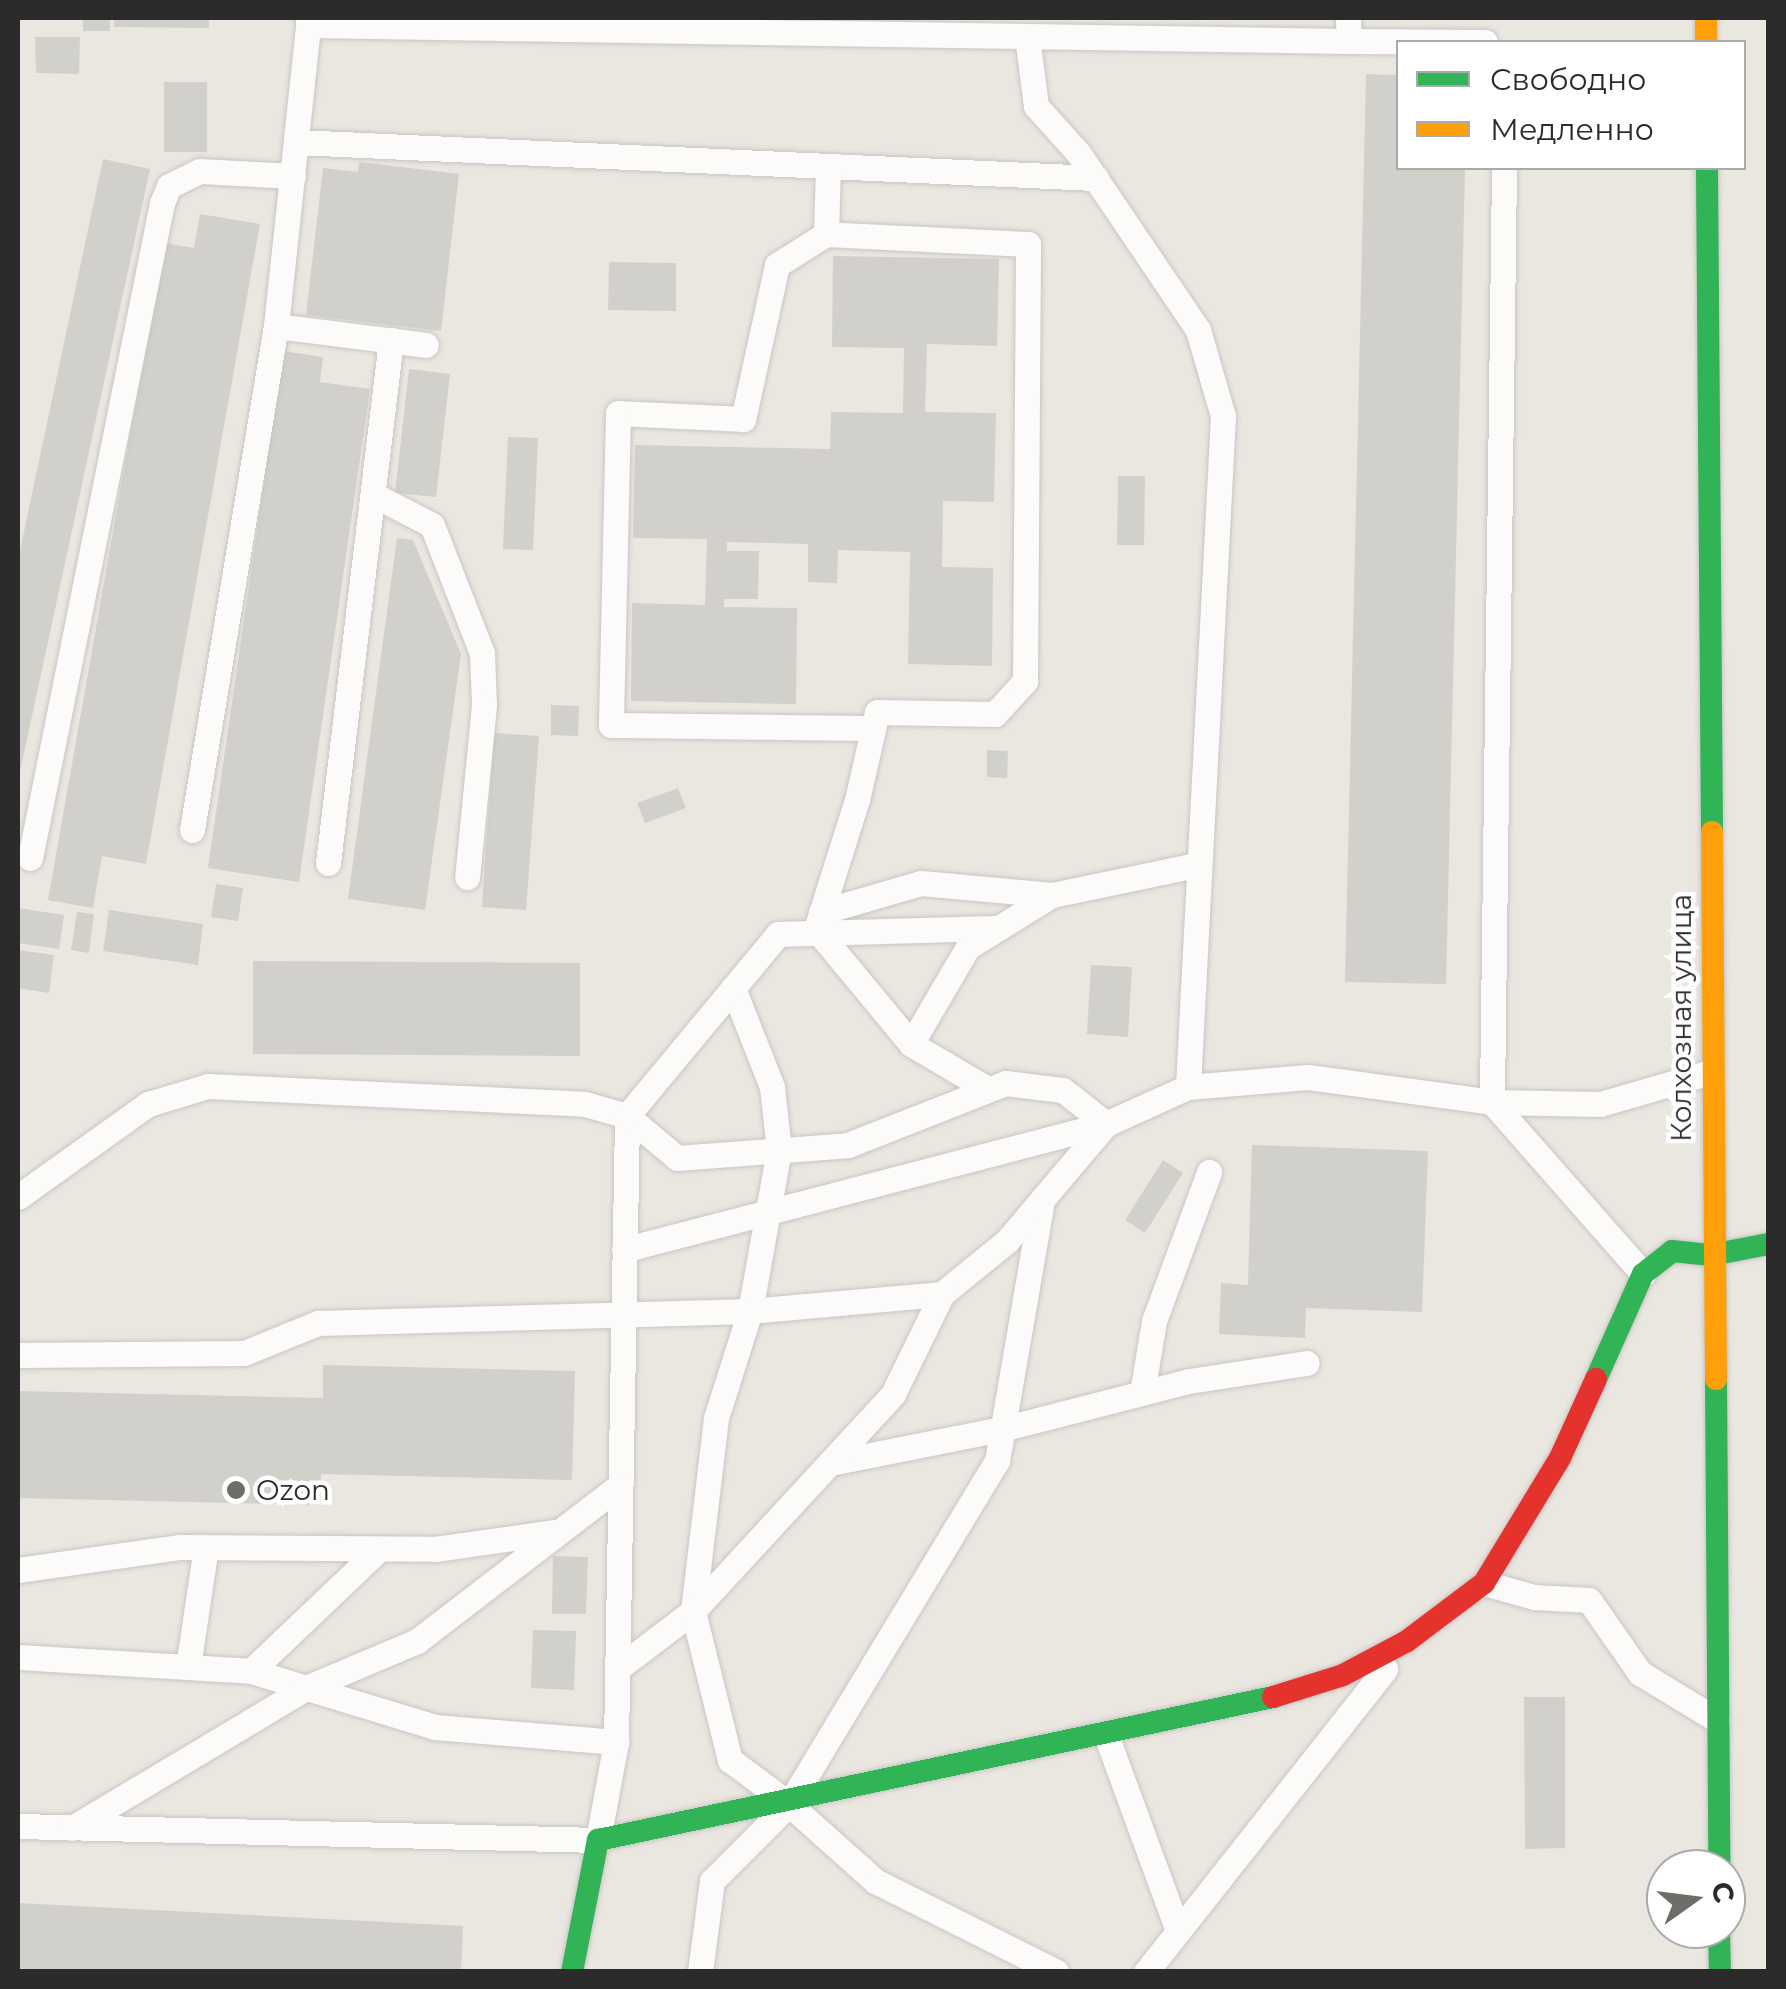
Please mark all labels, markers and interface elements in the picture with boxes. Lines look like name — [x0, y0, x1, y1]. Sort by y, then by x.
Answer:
legend — [1396, 40, 1746, 170]
text: Свободно — [1490, 61, 1646, 98]
text: Медленно — [1490, 111, 1654, 148]
street label: Колхозная улица — [1664, 894, 1698, 1142]
place label: Ozon — [256, 1473, 330, 1507]
marker: Ozon — [225, 1479, 247, 1501]
north arrow — [1646, 1849, 1746, 1949]
text: С — [1704, 1878, 1742, 1906]

